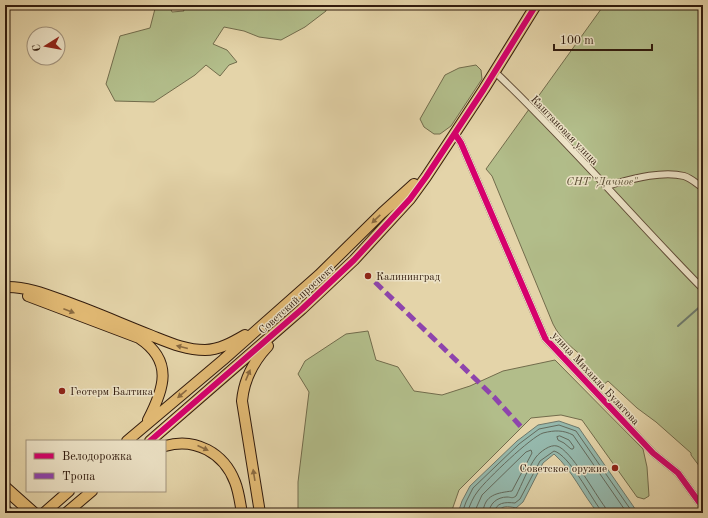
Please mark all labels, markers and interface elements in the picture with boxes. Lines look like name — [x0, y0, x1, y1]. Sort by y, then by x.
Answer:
north arrow — [26, 26, 66, 66]
scale bar — [554, 26, 652, 52]
text: 100 m — [560, 35, 594, 47]
text: С — [32, 43, 44, 52]
street label: Каштановая улица — [528, 94, 600, 168]
park label: СНТ "Дачное" — [566, 177, 638, 188]
one-way arrow — [371, 214, 381, 224]
street label: Советский проспект — [257, 263, 337, 337]
marker: Калининград — [363, 271, 373, 281]
place label: Калининград — [376, 272, 441, 283]
one-way arrow — [63, 309, 75, 315]
street label: улица Михаила Булатова — [549, 330, 641, 428]
one-way arrow — [176, 344, 188, 350]
one-way arrow — [245, 370, 251, 381]
marker: Геотерм Балтика — [57, 386, 67, 396]
place label: Геотерм Балтика — [70, 387, 154, 398]
one-way arrow — [177, 389, 188, 398]
legend — [26, 440, 166, 492]
one-way arrow — [197, 445, 209, 451]
text: Велодорожка — [62, 451, 132, 463]
marker: Советское оружие — [610, 463, 620, 473]
place label: Советское оружие — [519, 464, 607, 475]
one-way arrow — [251, 468, 257, 481]
text: Тропа — [62, 471, 95, 483]

